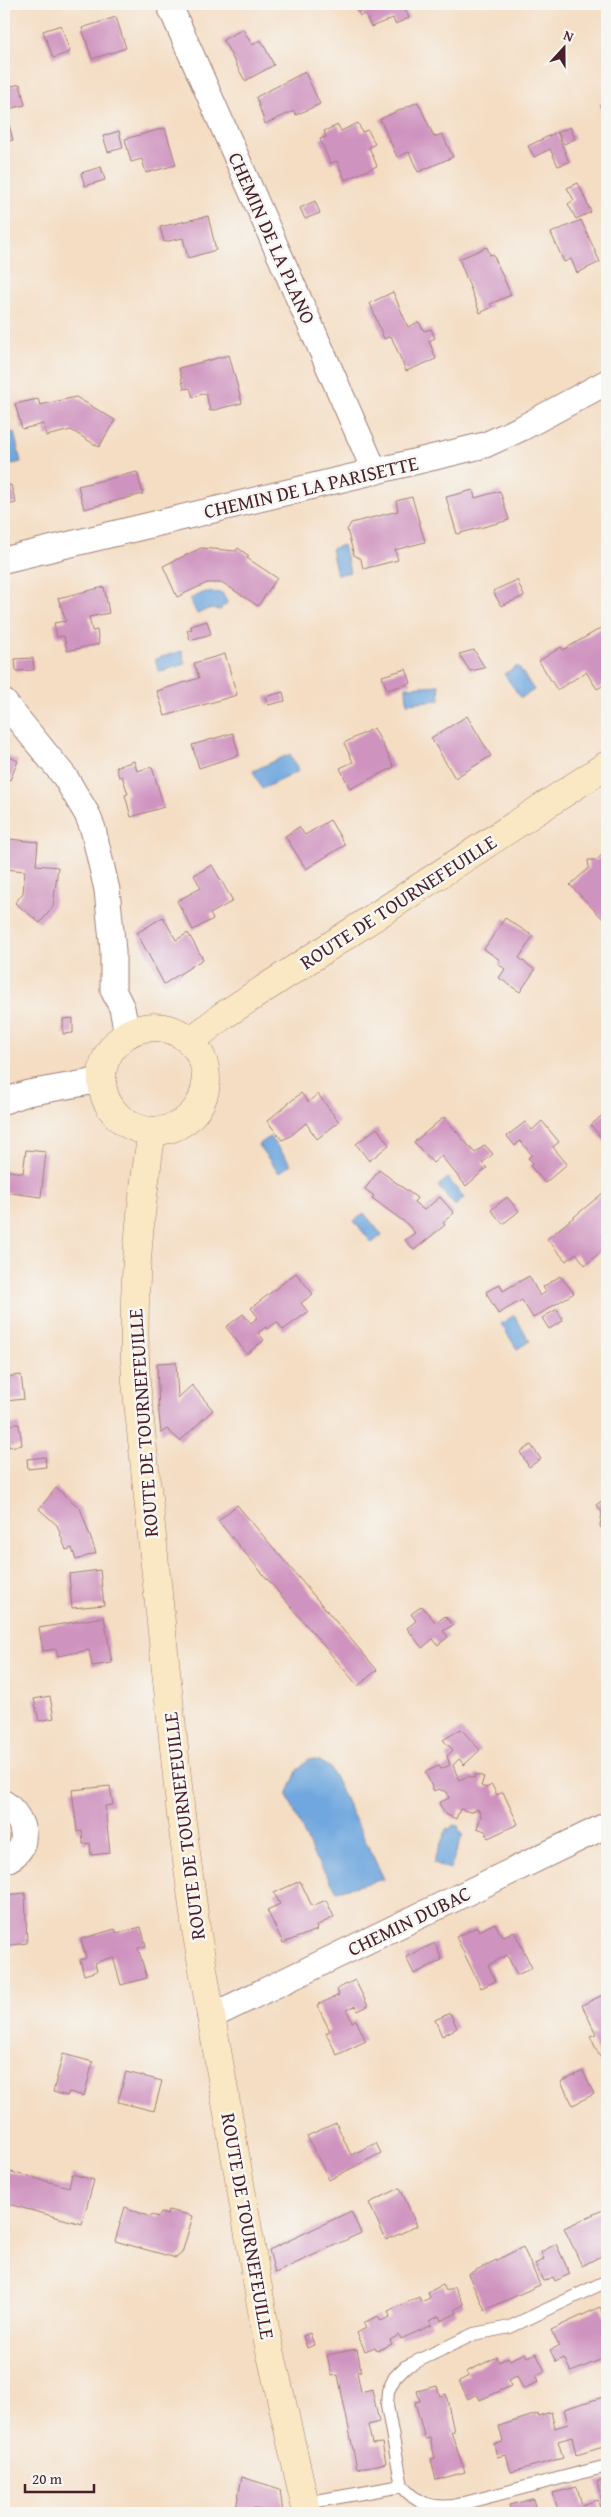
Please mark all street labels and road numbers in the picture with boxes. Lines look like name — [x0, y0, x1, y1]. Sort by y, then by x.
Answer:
street label: CHEMIN DE LA PLANO — [222, 147, 323, 328]
street label: CHEMIN DE LA PARISETTE — [201, 448, 421, 525]
street label: ROUTE DE TOURNEFEUILLE — [294, 827, 502, 976]
street label: ROUTE DE TOURNEFEUILLE — [120, 1308, 165, 1538]
street label: ROUTE DE TOURNEFEUILLE — [155, 1710, 212, 1942]
street label: CHEMIN DUBAC — [342, 1878, 475, 1963]
street label: ROUTE DE TOURNEFEUILLE — [214, 2110, 283, 2341]

